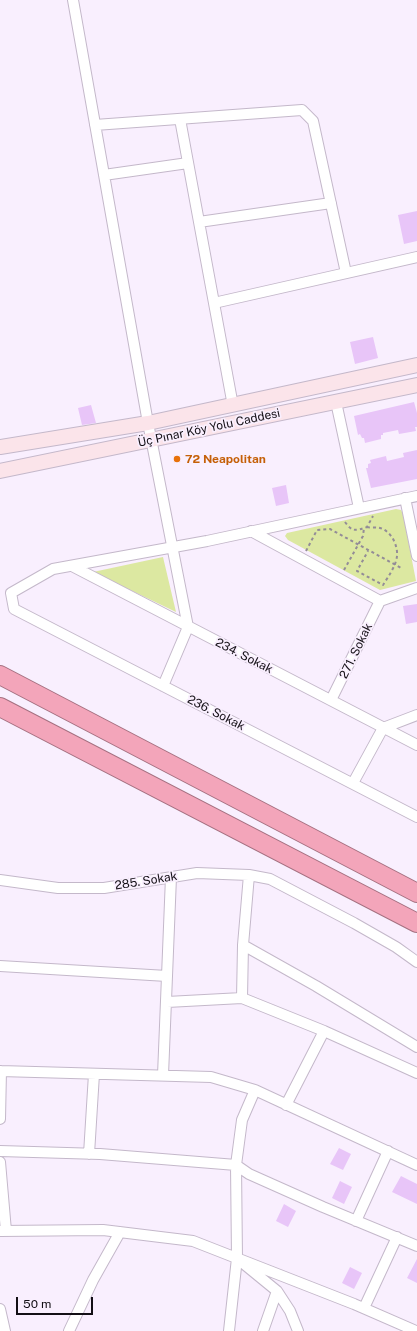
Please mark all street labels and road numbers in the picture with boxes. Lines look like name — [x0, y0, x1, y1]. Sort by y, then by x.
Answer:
street label: Üç Pınar Köy Yolu Caddesi — [137, 406, 281, 450]
street label: 271. Sokak — [336, 621, 376, 681]
street label: 234. Sokak — [213, 635, 275, 677]
street label: 236. Sokak — [185, 692, 247, 734]
street label: 285. Sokak — [114, 869, 178, 893]

